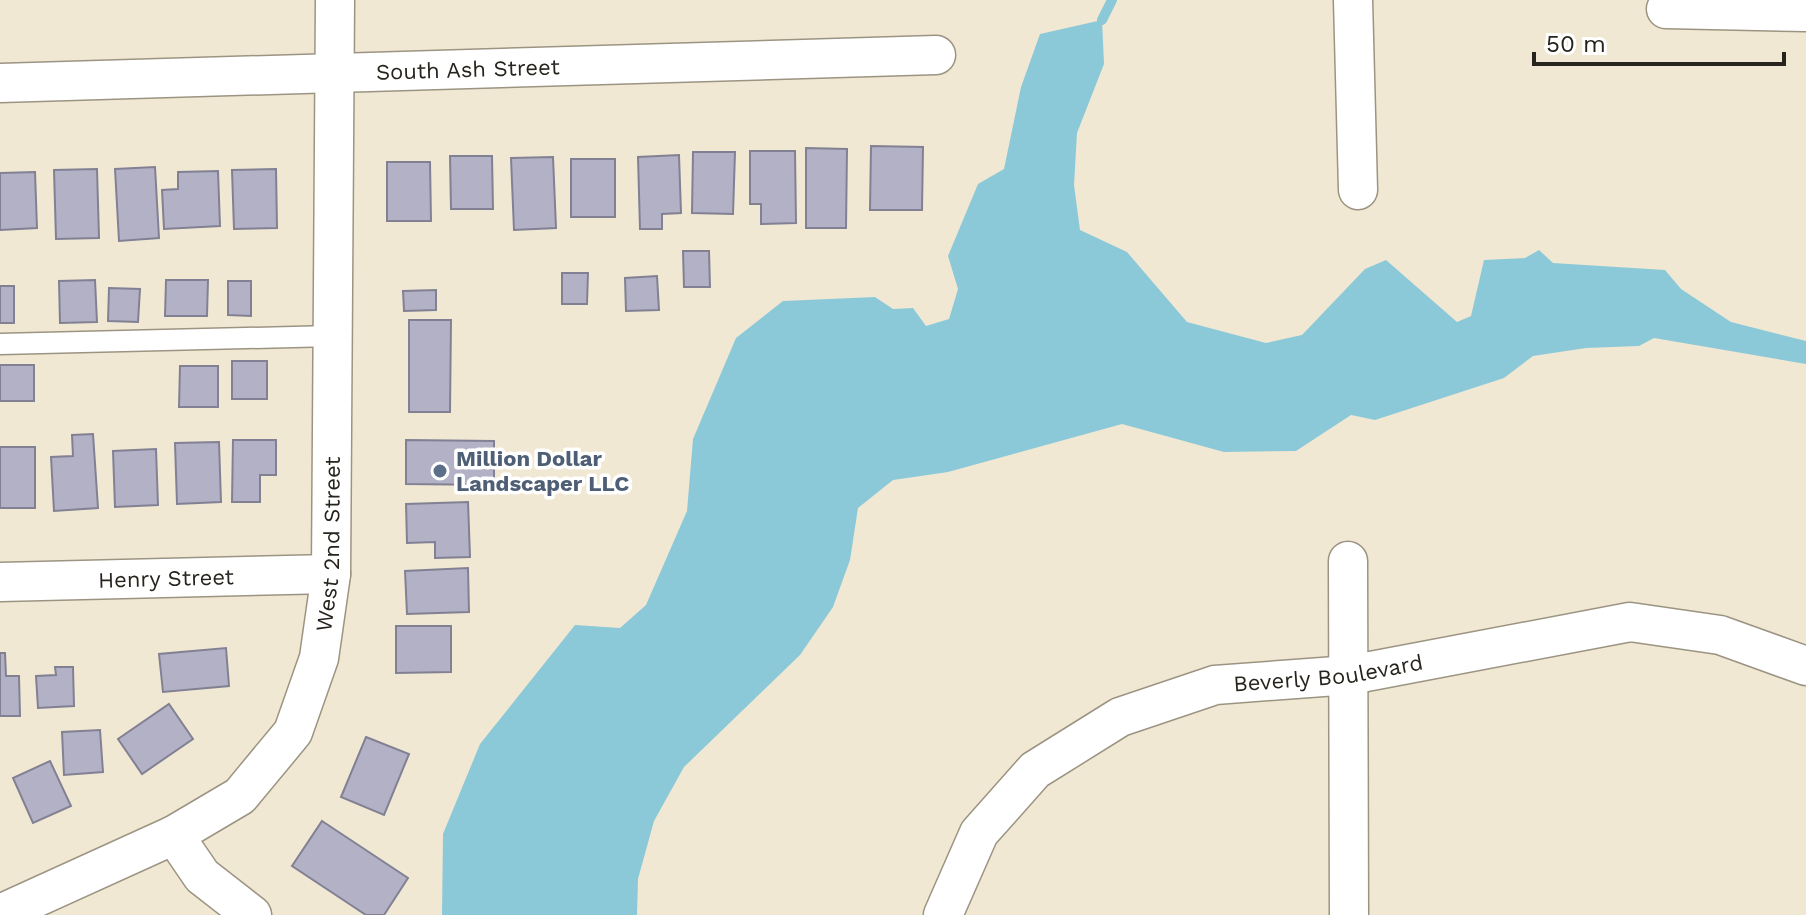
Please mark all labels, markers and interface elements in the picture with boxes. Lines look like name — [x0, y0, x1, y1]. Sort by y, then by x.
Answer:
scale bar — [1534, 16, 1784, 66]
text: 50 m — [1546, 30, 1606, 58]
street label: South Ash Street — [376, 54, 560, 84]
place label: Million Dollar Landscaper LLC — [456, 446, 629, 496]
street label: West 2nd Street — [310, 456, 344, 633]
marker: Million Dollar Landscaper LLC — [431, 462, 449, 480]
street label: Henry Street — [98, 564, 234, 592]
street label: Beverly Boulevard — [1232, 649, 1425, 696]

